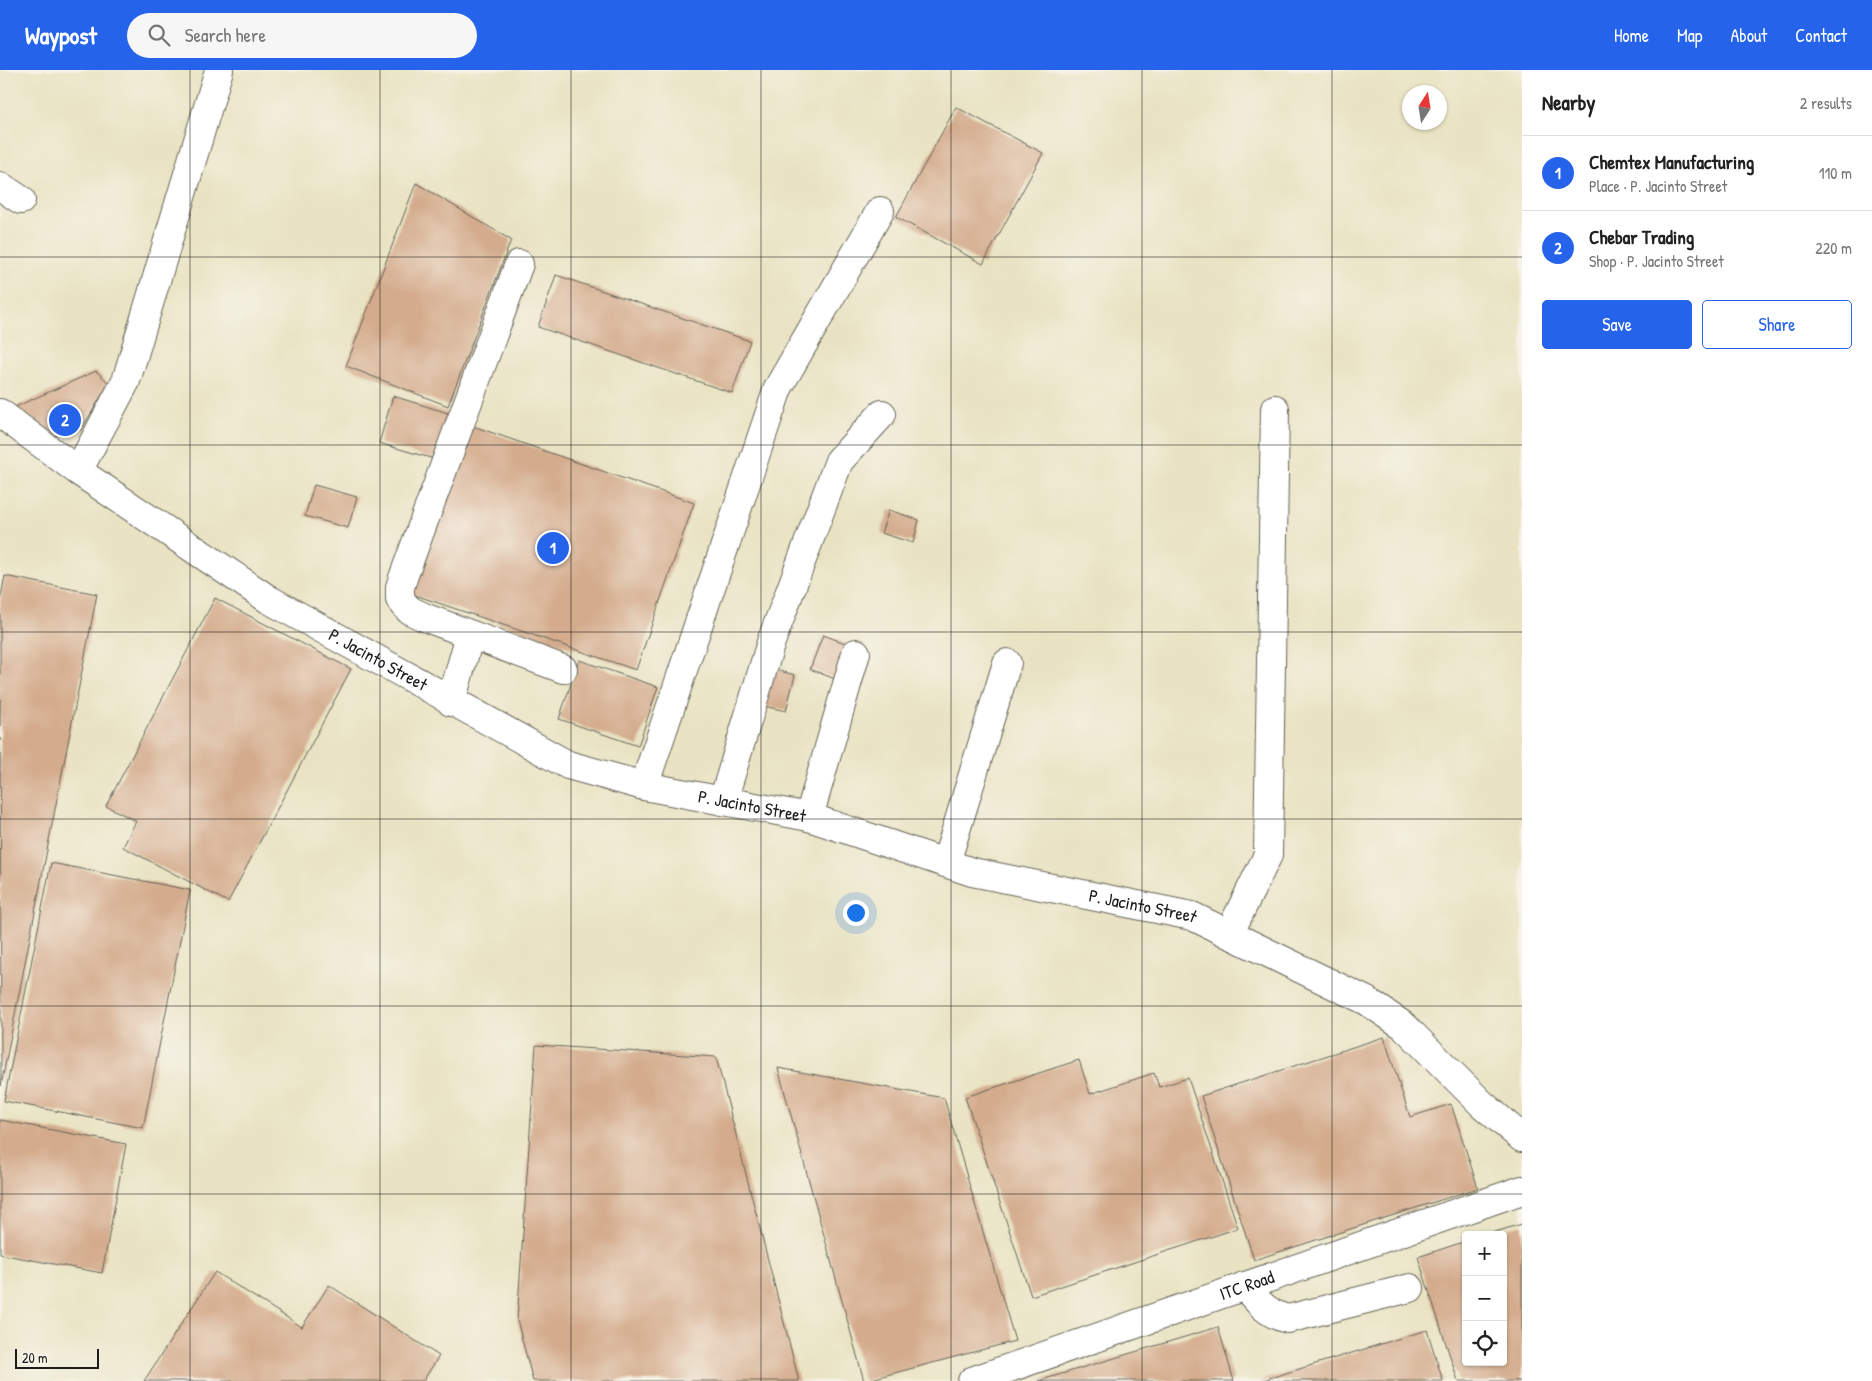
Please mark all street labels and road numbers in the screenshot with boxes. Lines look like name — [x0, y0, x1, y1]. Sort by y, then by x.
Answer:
street label: P. Jacinto Street — [324, 622, 433, 697]
street label: P. Jacinto Street — [696, 783, 809, 828]
street label: P. Jacinto Street — [1087, 883, 1202, 929]
street label: ITC Road — [1216, 1264, 1277, 1306]

